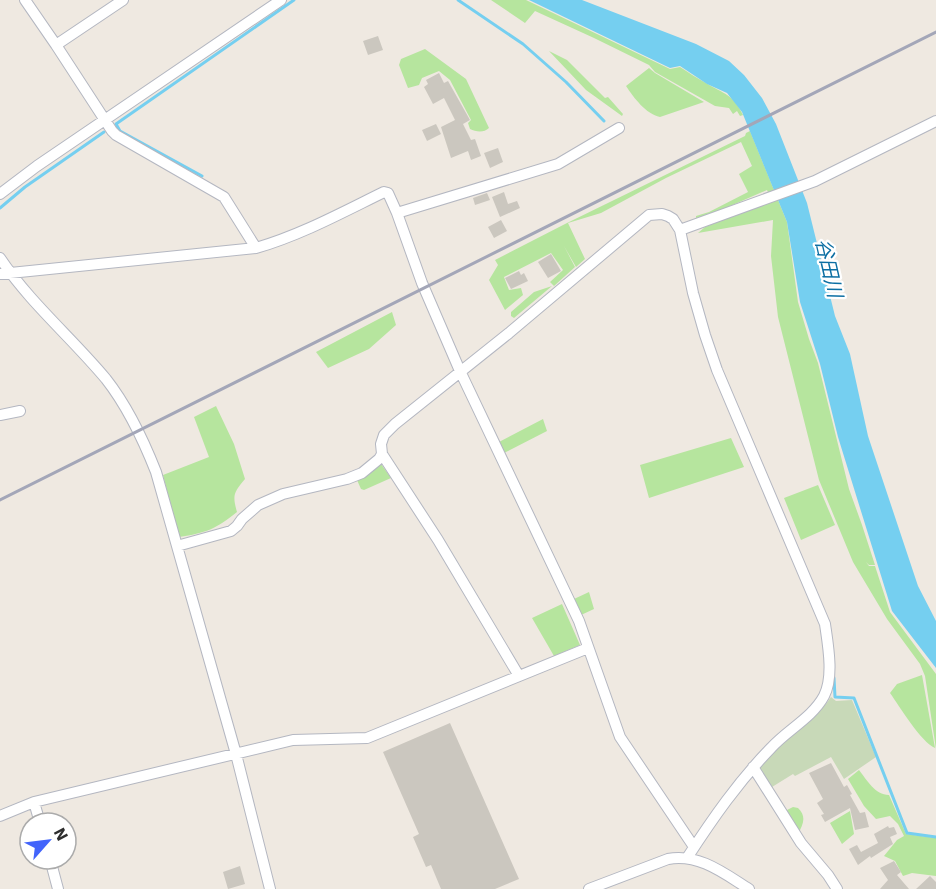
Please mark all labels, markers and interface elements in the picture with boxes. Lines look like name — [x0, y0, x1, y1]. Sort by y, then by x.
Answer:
water label: 谷田川 — [810, 236, 850, 302]
north arrow — [18, 811, 78, 871]
text: N — [50, 824, 73, 844]

